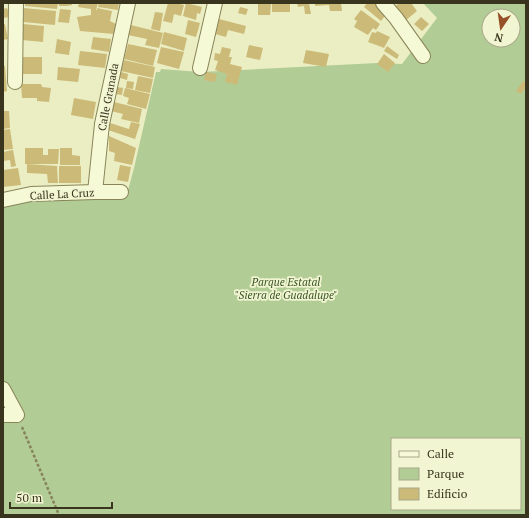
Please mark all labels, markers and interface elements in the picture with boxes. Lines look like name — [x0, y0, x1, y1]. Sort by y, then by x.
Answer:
north arrow — [481, 8, 521, 48]
text: N — [492, 30, 504, 46]
street label: Calle Granada — [95, 62, 121, 132]
street label: Calle La Cruz — [29, 185, 95, 203]
park label: Parque Estatal "Sierra de Guadalupe" — [235, 275, 337, 302]
legend — [391, 438, 521, 510]
text: Calle — [427, 446, 454, 461]
text: Parque — [427, 466, 464, 481]
scale bar — [10, 484, 112, 510]
text: Edificio — [427, 486, 468, 501]
text: 50 m — [16, 490, 43, 505]

